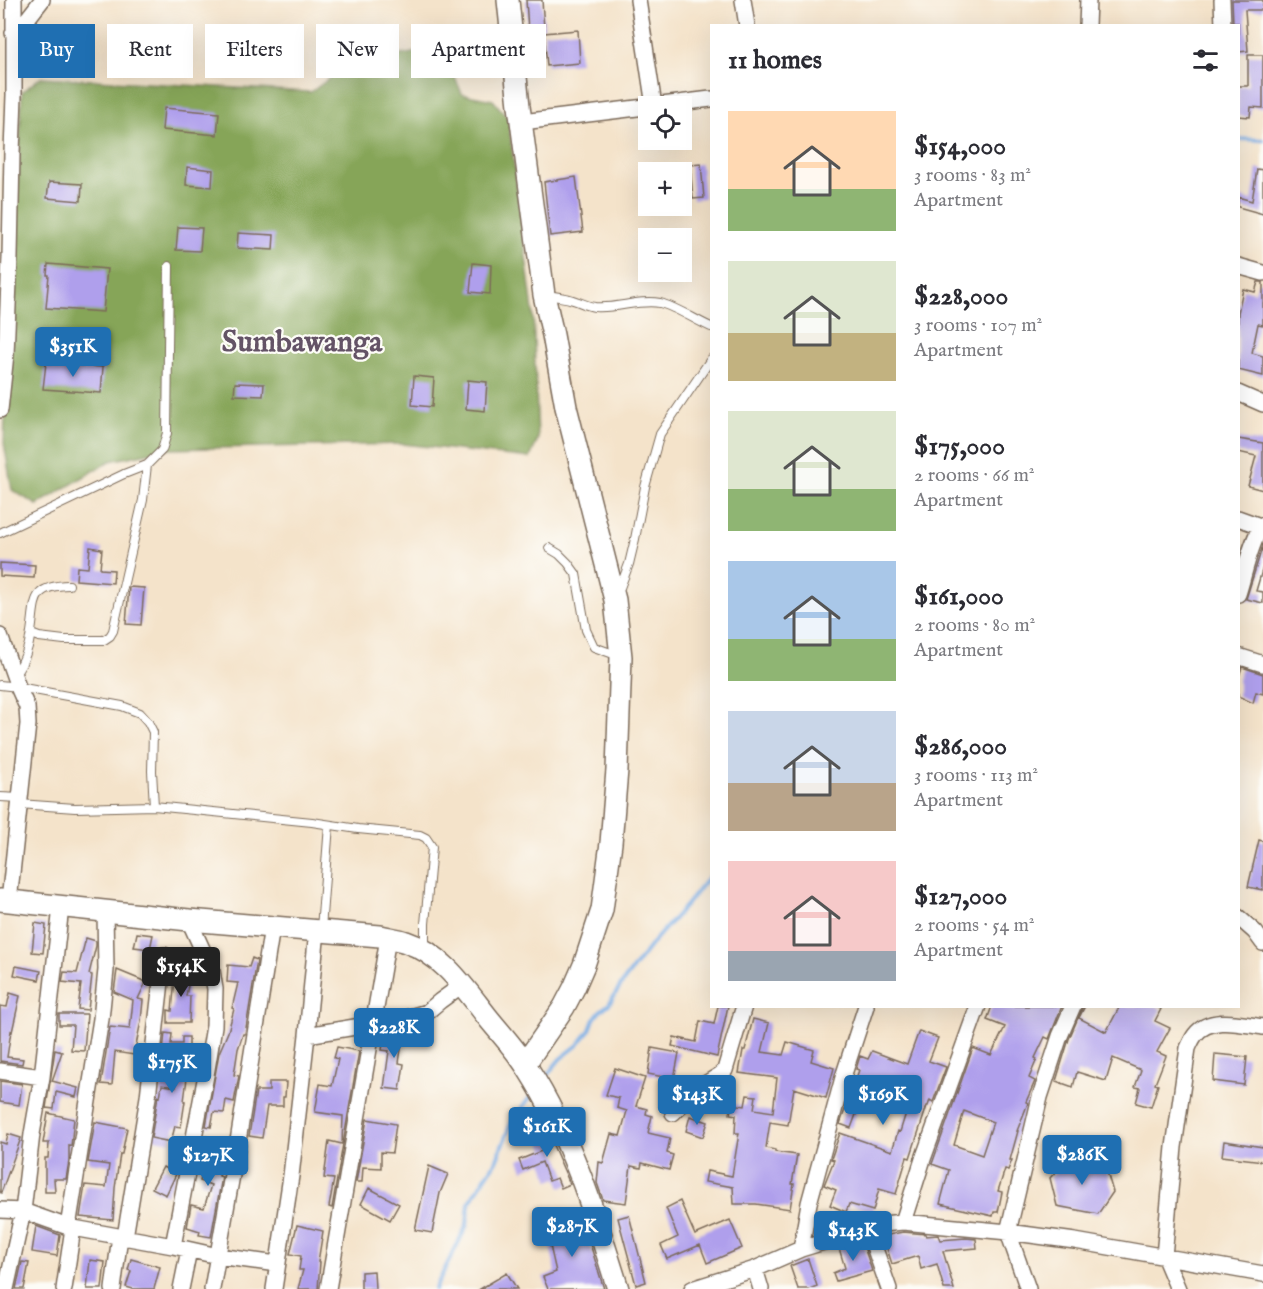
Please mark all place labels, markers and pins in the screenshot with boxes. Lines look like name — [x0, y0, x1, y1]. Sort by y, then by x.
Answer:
pin: $351K — [31, 327, 115, 378]
pin: $154K — [139, 947, 223, 998]
pin: $228K — [352, 1008, 436, 1059]
pin: $175K — [130, 1043, 214, 1094]
pin: $143K — [655, 1075, 739, 1126]
pin: $169K — [841, 1075, 925, 1126]
pin: $161K — [505, 1107, 589, 1158]
pin: $286K — [1040, 1135, 1124, 1186]
pin: $127K — [166, 1136, 250, 1187]
pin: $287K — [530, 1207, 614, 1258]
pin: $143K — [811, 1211, 895, 1262]

